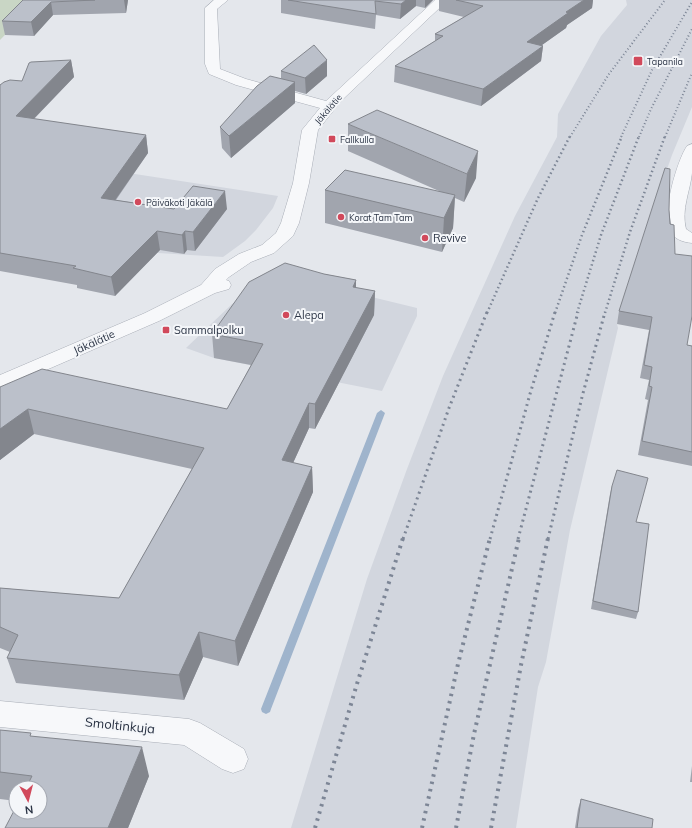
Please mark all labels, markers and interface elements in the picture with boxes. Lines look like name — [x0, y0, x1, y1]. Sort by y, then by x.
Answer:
marker: Tapanila — [632, 55, 644, 67]
place label: Tapanila — [647, 56, 683, 67]
street label: Jäkälätie — [312, 92, 344, 126]
marker: Fallkulla — [327, 134, 337, 144]
place label: Fallkulla — [340, 134, 374, 145]
marker: Päiväkoti Jäkälä — [133, 197, 143, 207]
place label: Päiväkoti Jäkälä — [146, 197, 213, 208]
marker: Korat Tam Tam — [336, 212, 346, 222]
place label: Korat Tam Tam — [349, 212, 412, 223]
place label: Revive — [433, 231, 467, 245]
marker: Revive — [420, 233, 430, 243]
place label: Alepa — [294, 308, 324, 322]
marker: Alepa — [281, 310, 291, 320]
place label: Sammalpolku — [174, 323, 244, 337]
marker: Sammalpolku — [161, 325, 171, 335]
street label: Jäkälätie — [71, 327, 117, 357]
street label: Smoltinkuja — [84, 713, 156, 737]
north arrow — [8, 780, 48, 820]
text: N — [24, 802, 34, 817]

